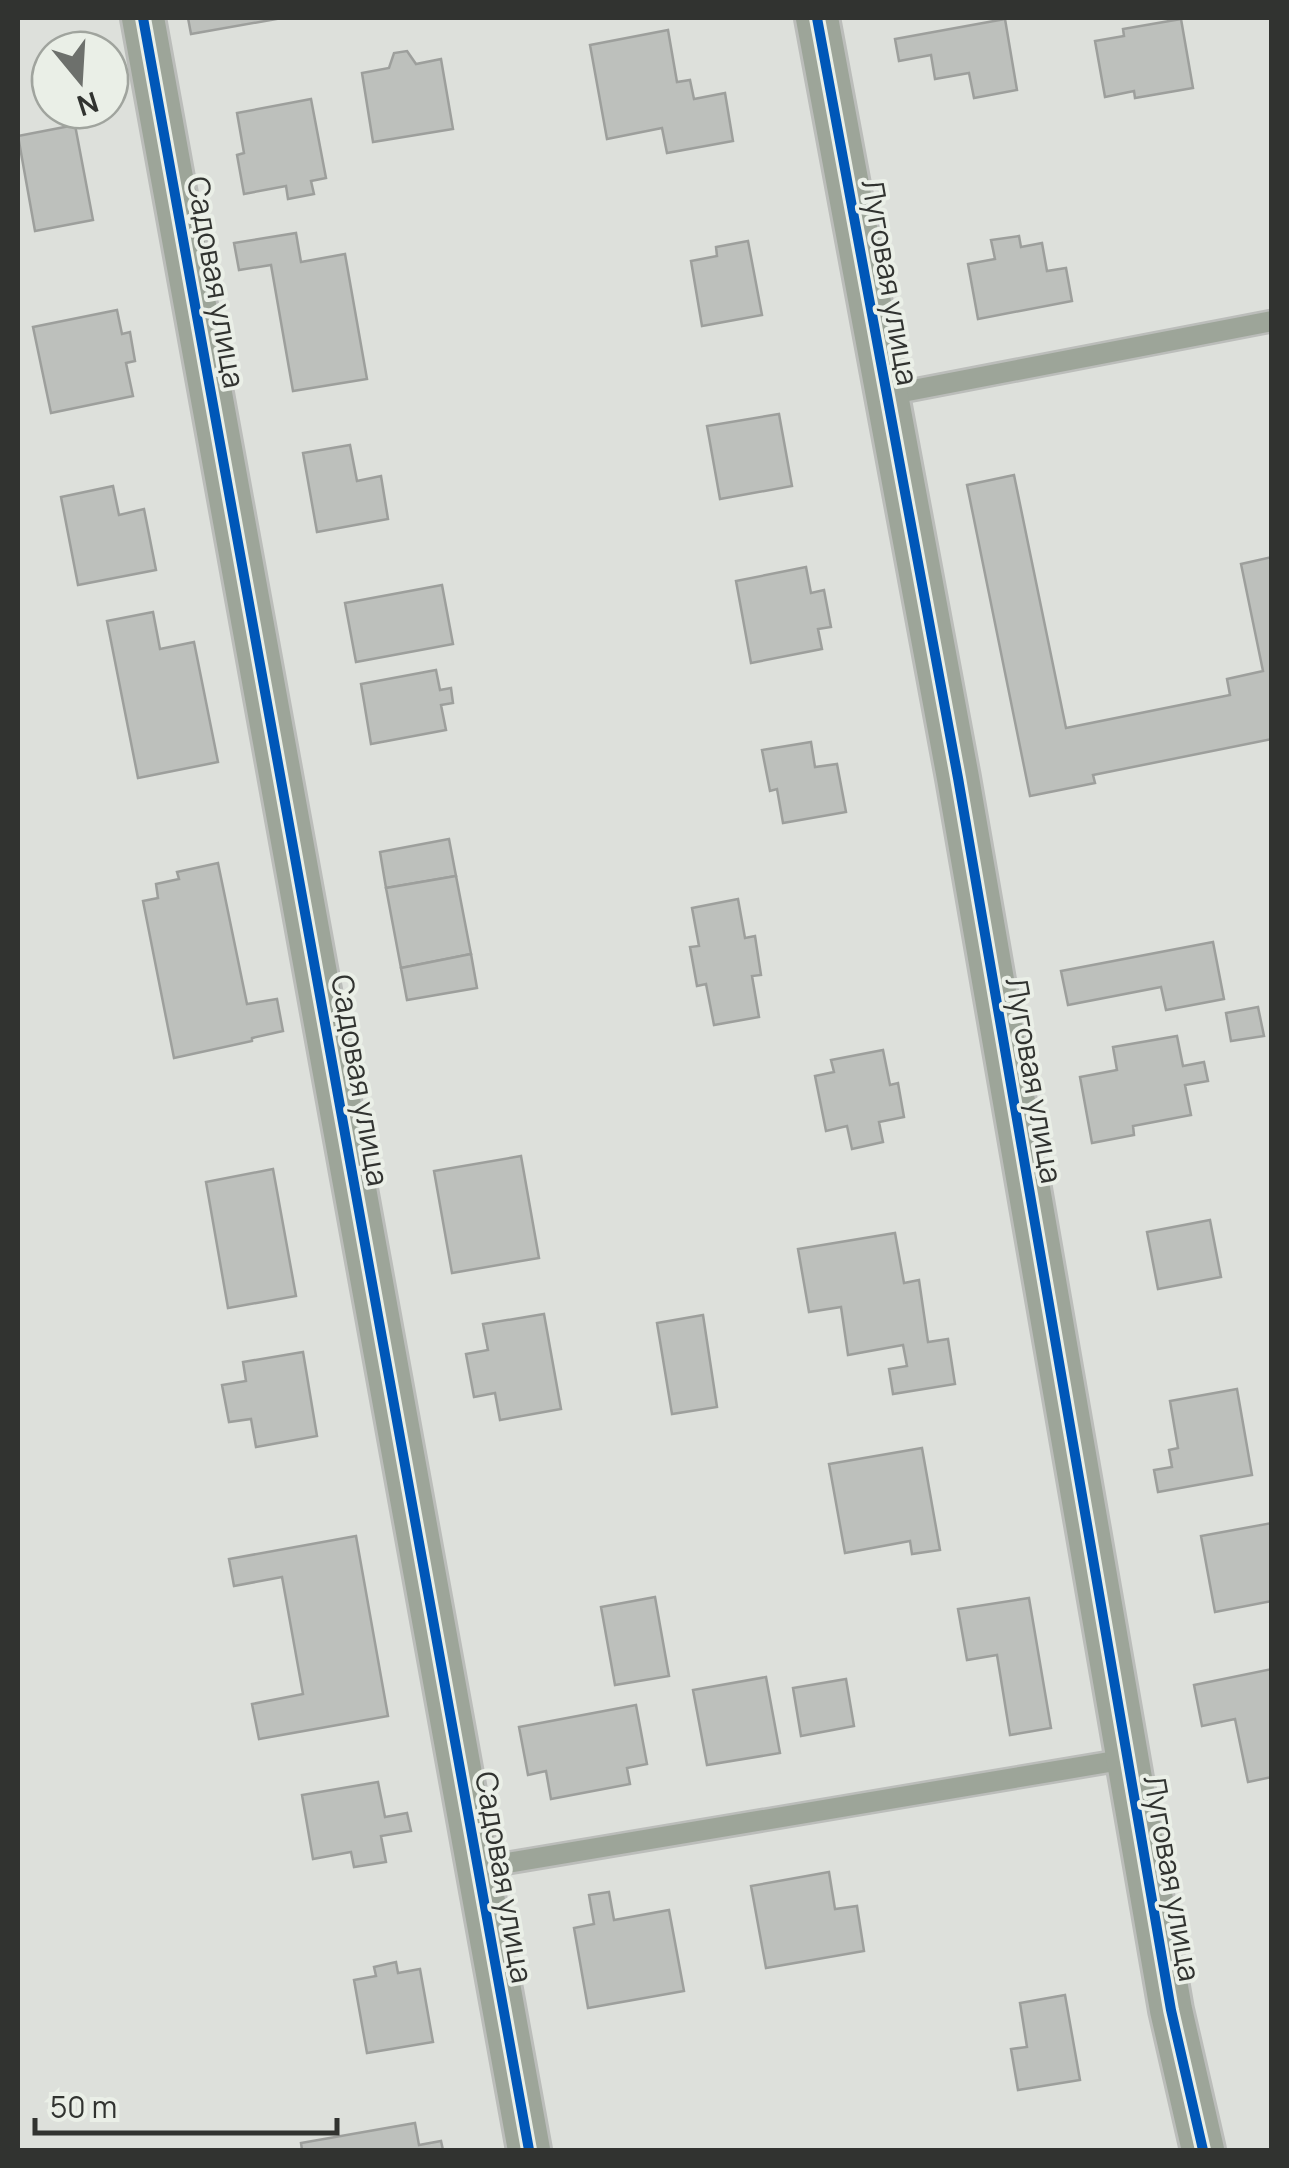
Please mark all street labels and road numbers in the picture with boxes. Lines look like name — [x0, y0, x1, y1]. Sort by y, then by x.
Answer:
street label: Садовая улица — [178, 173, 256, 391]
street label: Луговая улица — [853, 176, 929, 388]
street label: Садовая улица — [322, 971, 400, 1189]
street label: Луговая улица — [997, 974, 1073, 1186]
street label: Садовая улица — [466, 1768, 544, 1986]
street label: Луговая улица — [1135, 1772, 1211, 1984]

